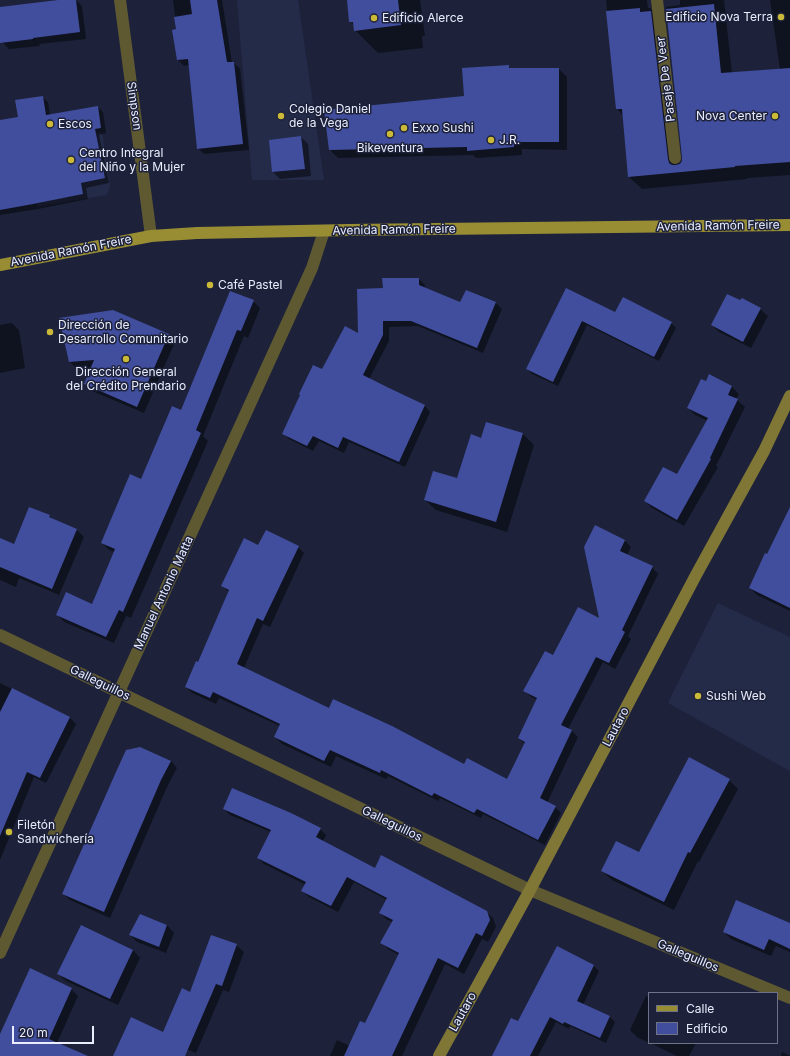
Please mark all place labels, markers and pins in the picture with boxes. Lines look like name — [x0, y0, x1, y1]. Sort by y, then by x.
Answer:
place label: Edificio Nova Terra — [665, 10, 773, 24]
place label: Edificio Alerce — [382, 11, 463, 25]
marker: Edificio Nova Terra — [776, 12, 786, 22]
marker: Edificio Alerce — [369, 13, 379, 23]
place label: Colegio Daniel de la Vega — [289, 102, 371, 130]
place label: Nova Center — [696, 109, 767, 123]
marker: Colegio Daniel de la Vega — [276, 111, 286, 121]
marker: Nova Center — [770, 111, 780, 121]
place label: Escos — [58, 117, 92, 131]
marker: Escos — [45, 119, 55, 129]
place label: Exxo Sushi — [412, 121, 474, 135]
marker: Exxo Sushi — [399, 123, 409, 133]
marker: Bikeventura — [385, 129, 395, 139]
place label: J.R. — [499, 133, 520, 147]
marker: J.R. — [486, 135, 496, 145]
place label: Bikeventura — [357, 141, 423, 155]
place label: Centro Integral del Niño y la Mujer — [79, 146, 185, 174]
marker: Centro Integral del Niño y la Mujer — [66, 155, 76, 165]
place label: Café Pastel — [218, 278, 282, 292]
marker: Café Pastel — [205, 280, 215, 290]
place label: Dirección de Desarrollo Comunitario — [58, 318, 188, 346]
marker: Dirección de Desarrollo Comunitario — [45, 327, 55, 337]
marker: Dirección General del Crédito Prendario — [121, 354, 131, 364]
place label: Dirección General del Crédito Prendario — [66, 365, 186, 393]
place label: Sushi Web — [706, 689, 766, 703]
marker: Sushi Web — [693, 691, 703, 701]
place label: Filetón Sandwichería — [17, 818, 94, 846]
marker: Filetón Sandwichería — [4, 827, 14, 837]

